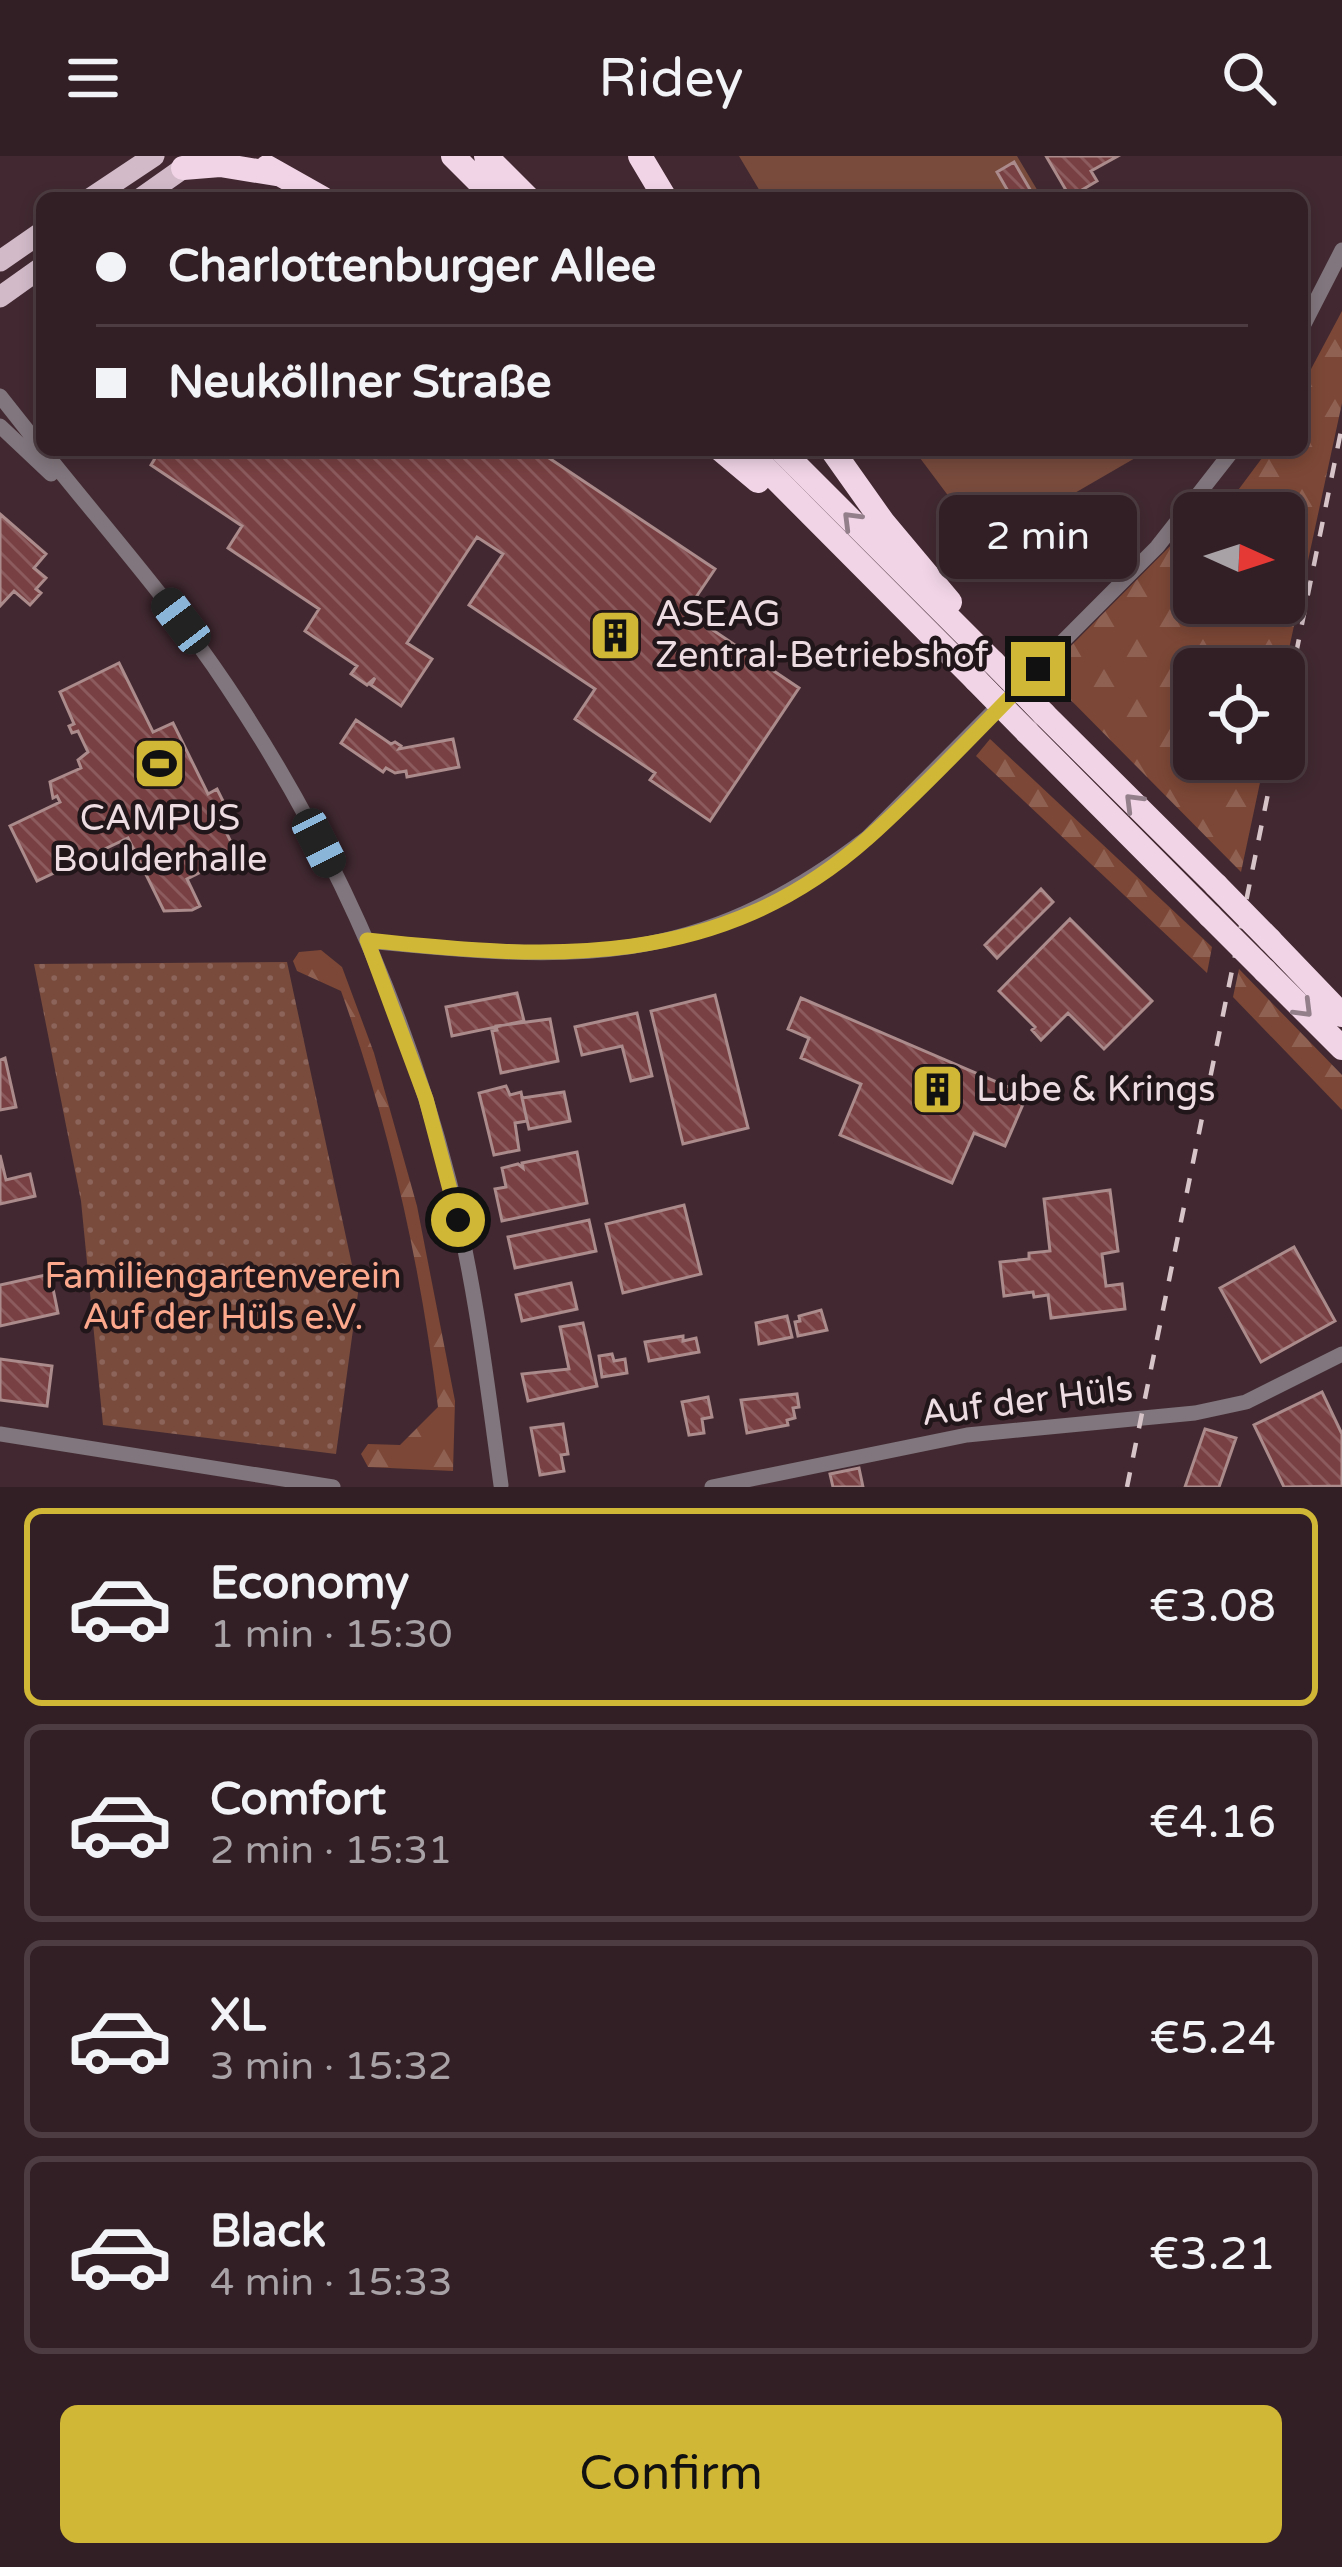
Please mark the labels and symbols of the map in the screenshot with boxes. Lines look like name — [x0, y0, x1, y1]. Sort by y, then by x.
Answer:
north arrow — [1173, 492, 1305, 624]
callout: 2 min — [939, 495, 1137, 579]
one-way arrow — [843, 513, 865, 535]
car — [145, 581, 217, 661]
place label: ASEAG Zentral-Betriebshof — [655, 593, 989, 677]
building icon: ASEAG Zentral-Betriebshof — [588, 607, 644, 663]
route end — [1011, 642, 1065, 696]
sports icon: CAMPUS Boulderhalle — [132, 735, 188, 791]
one-way arrow — [1125, 795, 1147, 817]
place label: CAMPUS Boulderhalle — [53, 797, 267, 881]
car — [287, 803, 351, 883]
one-way arrow — [1290, 995, 1312, 1017]
building icon: Lube & Krings — [909, 1061, 965, 1117]
place label: Lube & Krings — [976, 1068, 1216, 1111]
route start — [431, 1193, 485, 1247]
park label: Familiengartenverein Auf der Hüls e.V. — [44, 1255, 402, 1339]
street label: Auf der Hüls — [919, 1367, 1135, 1435]

